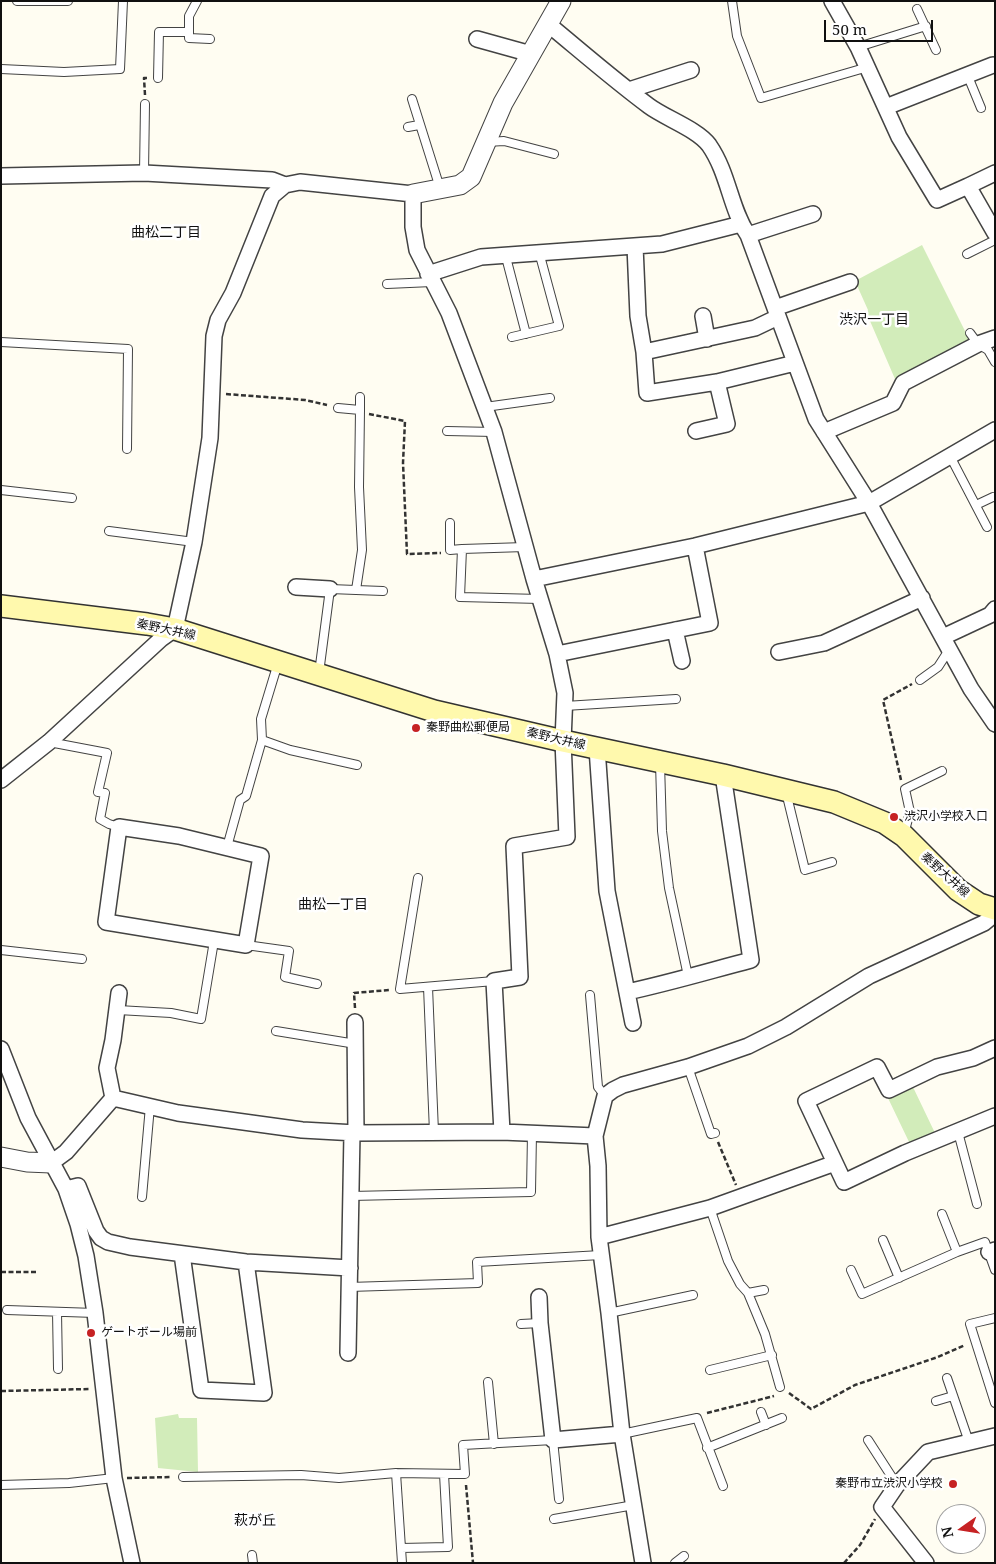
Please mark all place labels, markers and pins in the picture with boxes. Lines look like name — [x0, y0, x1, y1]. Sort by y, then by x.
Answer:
place label: 秦野曲松郵便局 — [426, 721, 510, 735]
marker: 秦野曲松郵便局 — [410, 722, 422, 734]
place label: 渋沢小学校入口 — [904, 810, 988, 824]
marker: 渋沢小学校入口 — [888, 811, 900, 823]
place label: ゲートボール場前 — [101, 1326, 197, 1340]
marker: ゲートボール場前 — [85, 1327, 97, 1339]
place label: 秦野市立渋沢小学校 — [835, 1477, 943, 1491]
marker: 秦野市立渋沢小学校 — [947, 1478, 959, 1490]

